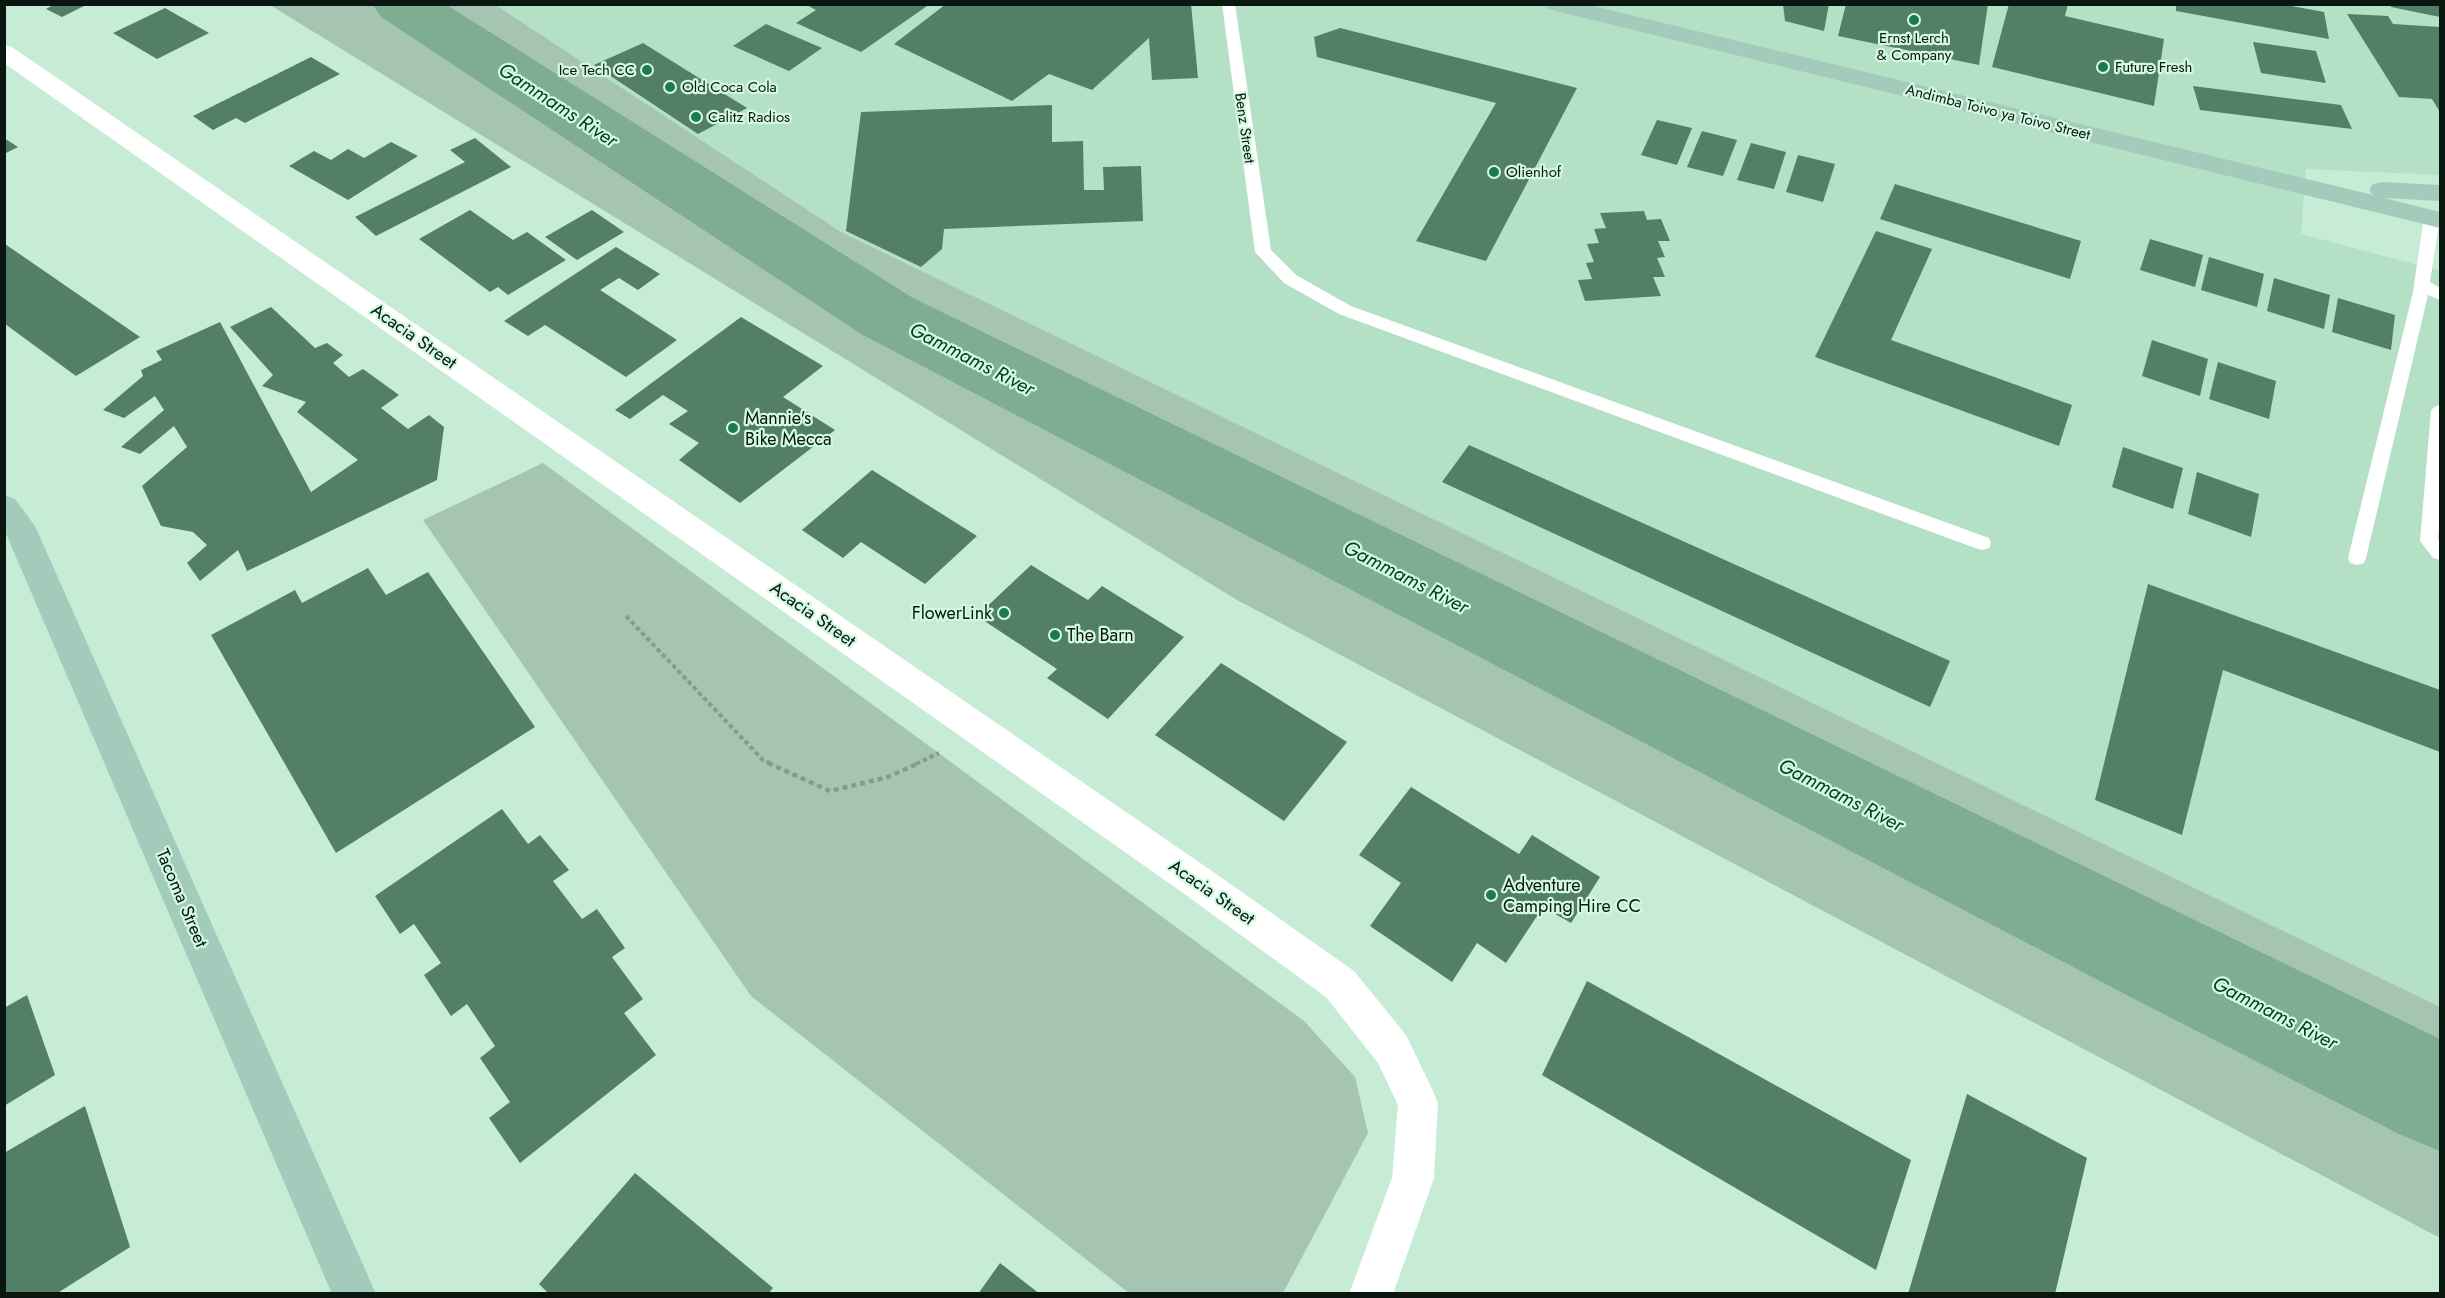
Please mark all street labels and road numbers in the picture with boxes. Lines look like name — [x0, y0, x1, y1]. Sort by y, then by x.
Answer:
street label: Andimba Toivo ya Toivo Street — [1903, 78, 2093, 146]
street label: Benz Street — [1229, 91, 1261, 165]
street label: Acacia Street — [366, 297, 463, 376]
street label: Acacia Street — [765, 575, 862, 654]
street label: Tacoma Street — [150, 845, 215, 952]
street label: Acacia Street — [1164, 853, 1261, 932]

